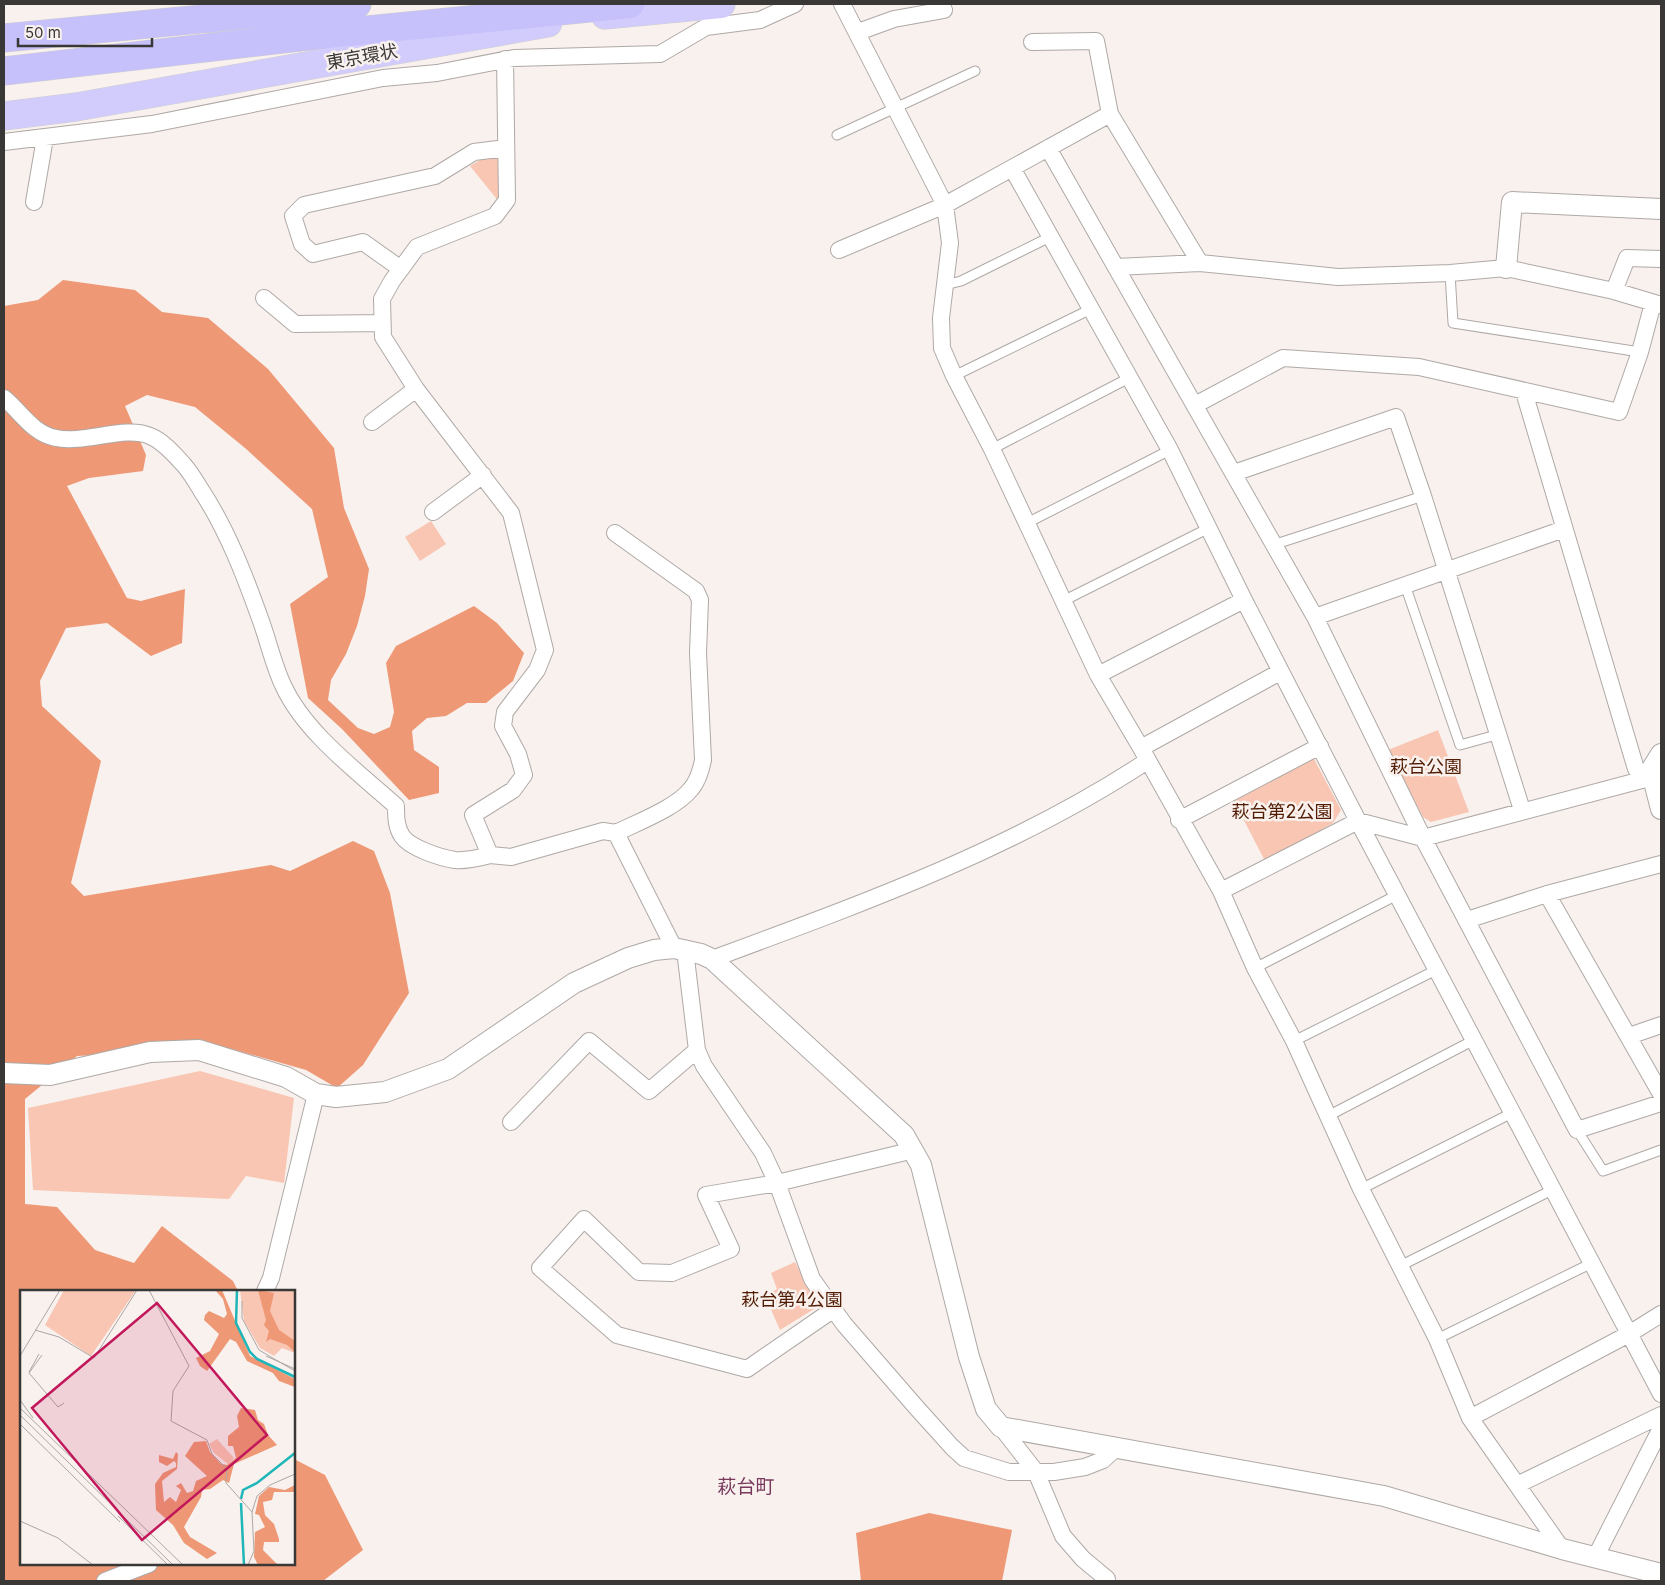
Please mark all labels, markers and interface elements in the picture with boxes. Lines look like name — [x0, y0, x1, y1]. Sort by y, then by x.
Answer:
scale bar — [18, 15, 151, 47]
text: 50 m — [25, 23, 61, 42]
street label: 東京環状 — [325, 40, 399, 73]
park label: 萩台公園 — [1390, 756, 1462, 777]
park label: 萩台第2公園 — [1232, 801, 1332, 822]
park label: 萩台第4公園 — [741, 1289, 843, 1310]
inset map — [20, 1290, 295, 1565]
district label: 萩台町 — [717, 1475, 775, 1498]

